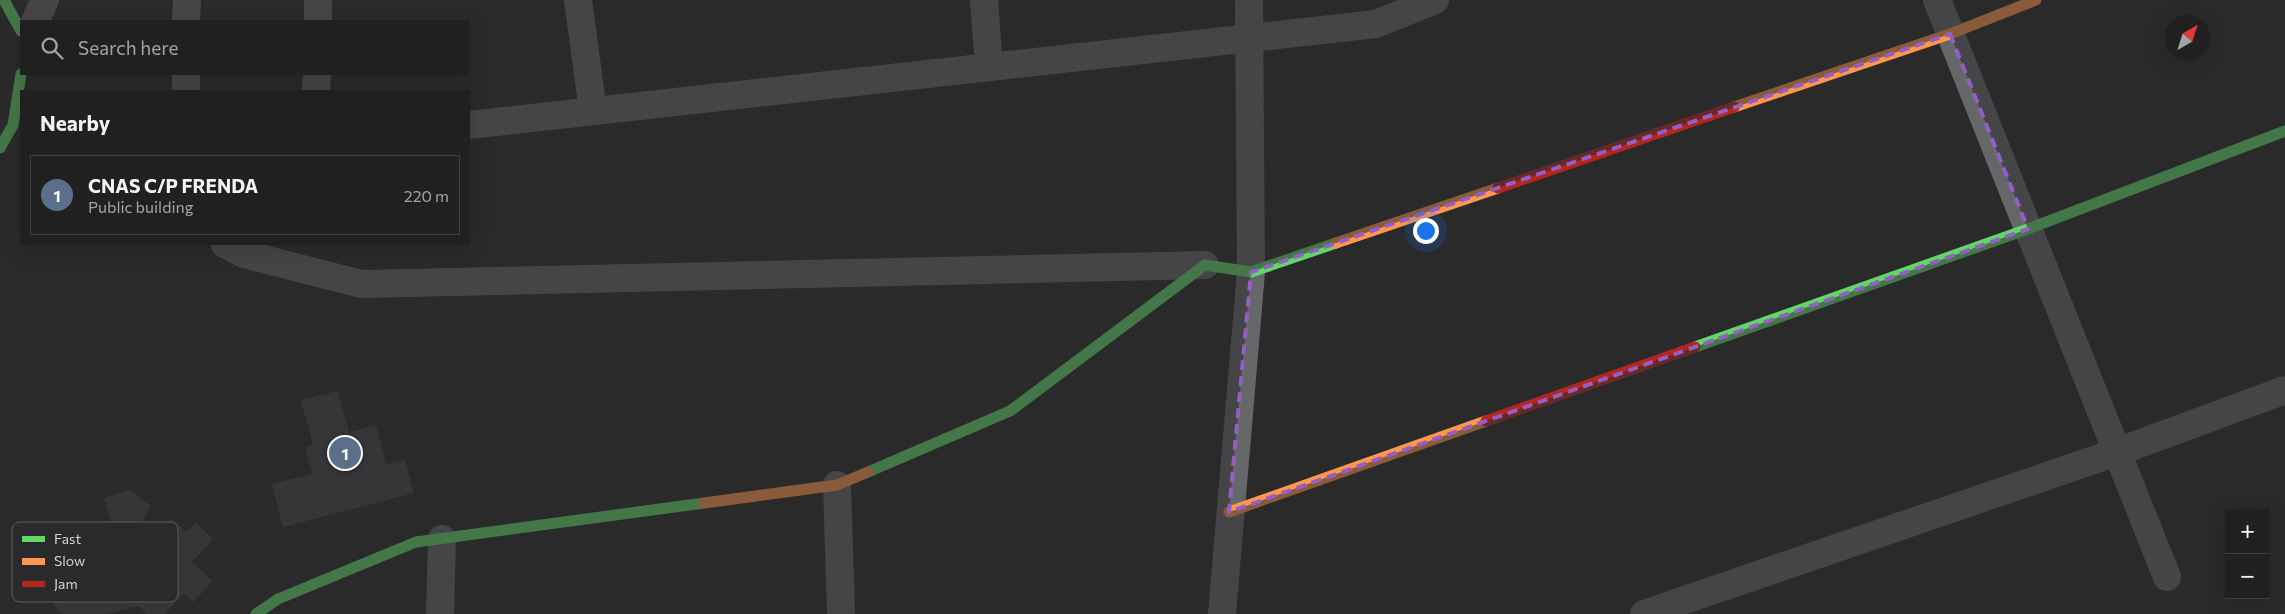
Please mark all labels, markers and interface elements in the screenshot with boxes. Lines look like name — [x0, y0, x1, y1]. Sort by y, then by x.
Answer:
north arrow — [2165, 15, 2210, 60]
search box — [20, 20, 470, 75]
icon: search — [38, 34, 66, 62]
text: Search here — [78, 36, 178, 59]
text: Nearby — [40, 110, 110, 135]
text: CNAS C/P FRENDA — [88, 174, 258, 197]
text: 1 — [53, 186, 61, 205]
text: 220 m — [404, 186, 449, 205]
text: Public building — [88, 197, 193, 216]
your location — [1413, 218, 1439, 244]
pin: 1 — [329, 434, 361, 472]
map controls — [2225, 509, 2270, 599]
button: + — [2225, 509, 2270, 554]
legend — [12, 522, 178, 602]
text: Fast — [54, 530, 81, 547]
text: Slow — [54, 552, 85, 569]
button: − — [2225, 554, 2270, 599]
text: Jam — [54, 575, 78, 592]

